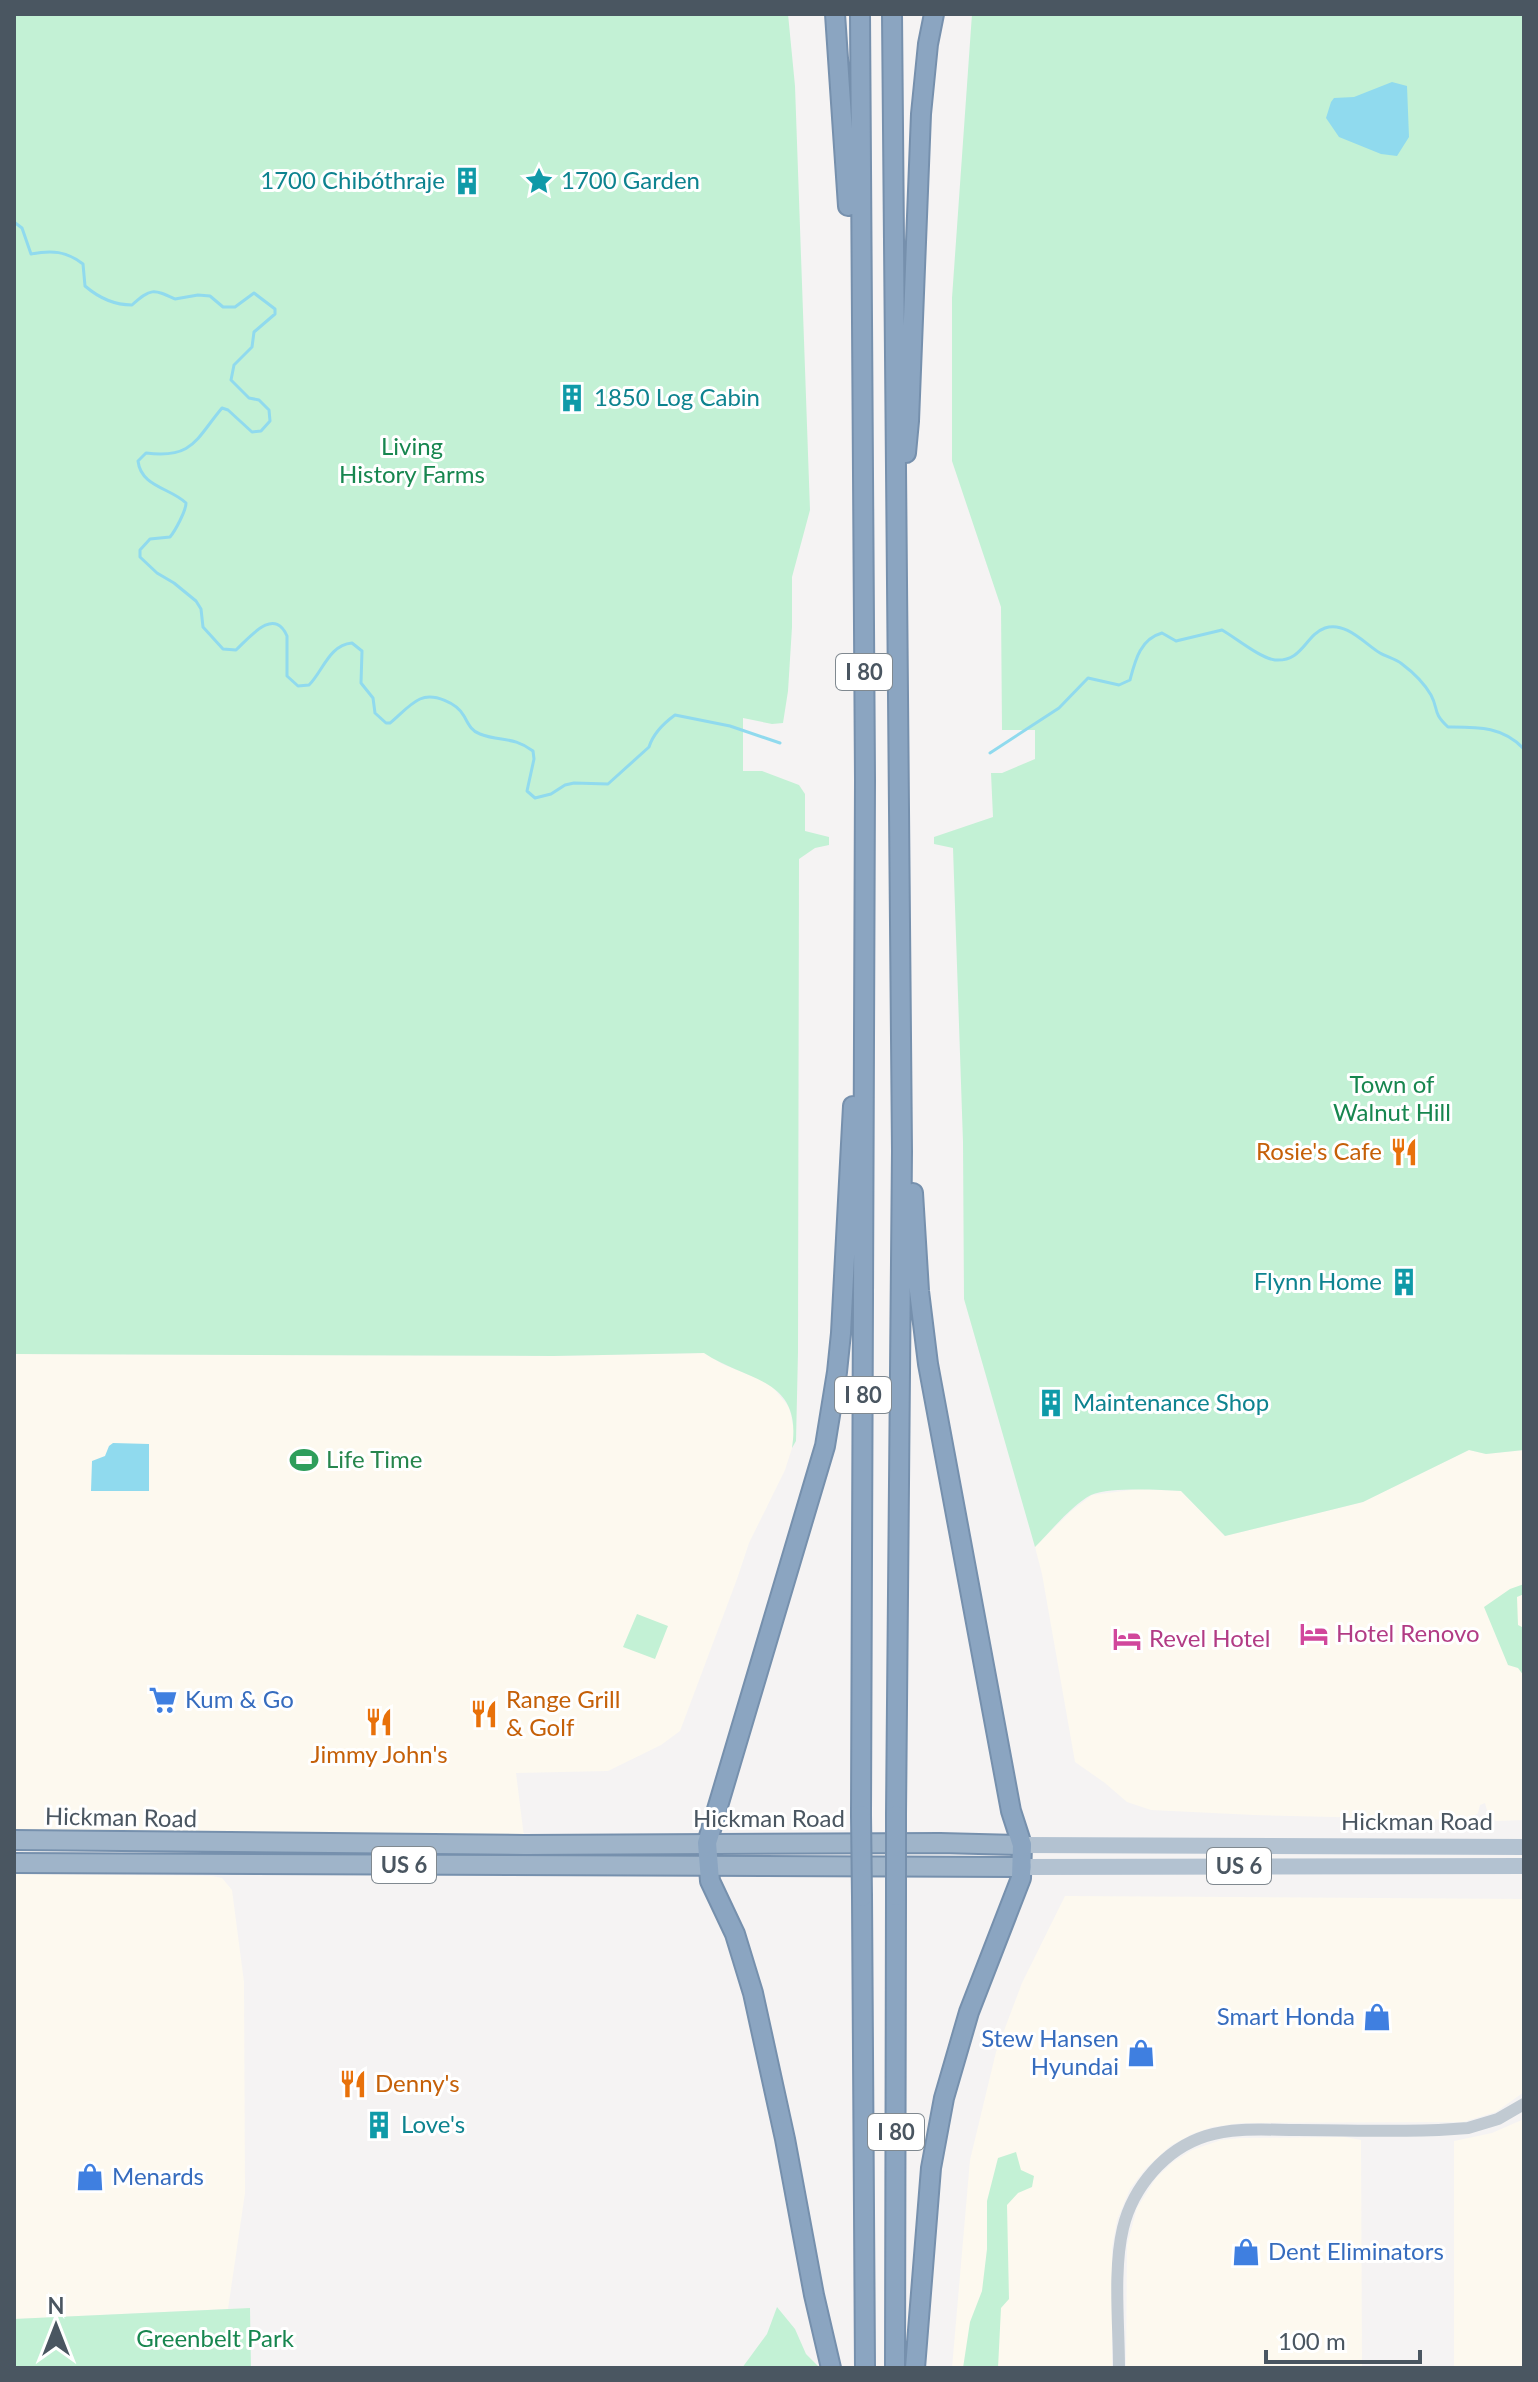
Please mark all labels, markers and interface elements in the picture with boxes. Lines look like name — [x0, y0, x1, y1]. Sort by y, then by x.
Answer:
place label: 1700 Chibóthraje — [260, 165, 445, 194]
place label: 1700 Garden — [561, 165, 700, 194]
building icon: 1700 Chibóthraje — [452, 166, 482, 196]
place icon: 1700 Garden — [524, 166, 554, 196]
place label: 1850 Log Cabin — [594, 382, 760, 411]
building icon: 1850 Log Cabin — [557, 383, 587, 413]
park label: Living History Farms — [339, 431, 485, 488]
road number: I 80 — [836, 654, 892, 690]
park label: Town of Walnut Hill — [1333, 1069, 1451, 1126]
place label: Rosie's Cafe — [1256, 1136, 1382, 1165]
restaurant icon: Rosie's Cafe — [1389, 1137, 1419, 1167]
place label: Flynn Home — [1254, 1266, 1382, 1295]
building icon: Flynn Home — [1389, 1267, 1419, 1297]
road number: I 80 — [835, 1377, 891, 1413]
place label: Maintenance Shop — [1073, 1387, 1269, 1416]
building icon: Maintenance Shop — [1036, 1388, 1066, 1418]
place label: Life Time — [326, 1444, 422, 1473]
sports icon: Life Time — [289, 1445, 319, 1475]
place label: Hotel Renovo — [1336, 1618, 1480, 1647]
hotel icon: Hotel Renovo — [1299, 1619, 1329, 1649]
place label: Revel Hotel — [1149, 1623, 1270, 1652]
hotel icon: Revel Hotel — [1112, 1624, 1142, 1654]
place label: Kum & Go — [185, 1684, 294, 1713]
place label: Range Grill & Golf — [506, 1684, 620, 1741]
supermarket icon: Kum & Go — [148, 1685, 178, 1715]
restaurant icon: Range Grill & Golf — [469, 1699, 499, 1729]
restaurant icon: Jimmy John's — [364, 1707, 394, 1737]
place label: Jimmy John's — [310, 1739, 448, 1768]
street label: Hickman Road — [45, 1801, 197, 1832]
street label: Hickman Road — [693, 1803, 845, 1832]
street label: Hickman Road — [1341, 1806, 1493, 1835]
road number: US 6 — [372, 1847, 436, 1883]
road number: US 6 — [1207, 1848, 1271, 1884]
place label: Smart Honda — [1217, 2001, 1355, 2030]
shop icon: Smart Honda — [1362, 2002, 1392, 2032]
place label: Stew Hansen Hyundai — [981, 2023, 1119, 2080]
shop icon: Stew Hansen Hyundai — [1126, 2038, 1156, 2068]
place label: Denny's — [375, 2068, 460, 2097]
restaurant icon: Denny's — [338, 2069, 368, 2099]
place label: Love's — [401, 2109, 465, 2138]
building icon: Love's — [364, 2110, 394, 2140]
road number: I 80 — [868, 2114, 924, 2150]
place label: Menards — [112, 2161, 204, 2190]
shop icon: Menards — [75, 2162, 105, 2192]
place label: Dent Eliminators — [1268, 2236, 1444, 2265]
shop icon: Dent Eliminators — [1231, 2237, 1261, 2267]
north arrow — [16, 2286, 96, 2366]
text: N — [48, 2292, 64, 2319]
scale bar — [1266, 2314, 1420, 2364]
park label: Greenbelt Park — [136, 2323, 295, 2352]
text: 100 m — [1278, 2326, 1346, 2355]

